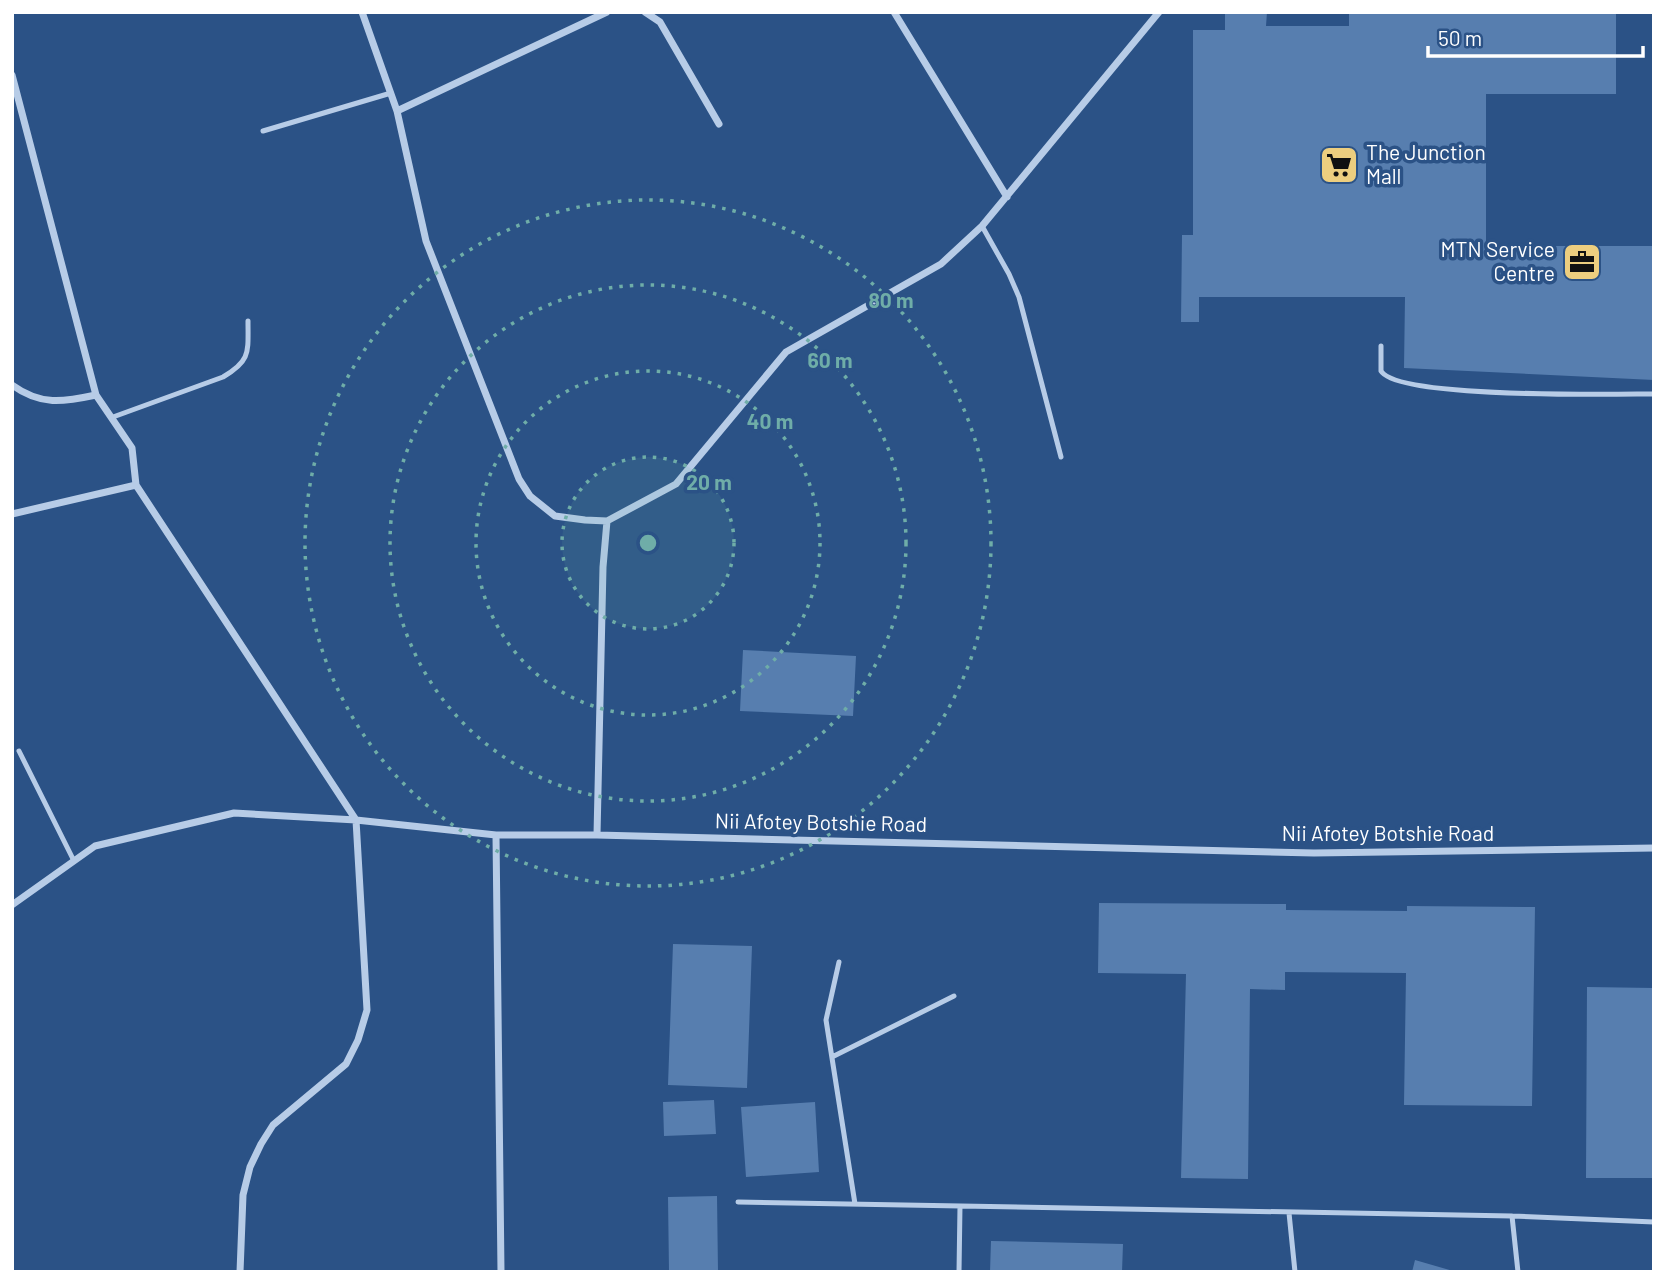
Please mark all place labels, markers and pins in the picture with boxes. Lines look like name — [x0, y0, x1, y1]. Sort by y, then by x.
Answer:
place label: The Junction Mall — [1366, 139, 1486, 188]
supermarket icon: The Junction Mall — [1318, 144, 1360, 186]
place label: MTN Service Centre — [1441, 236, 1555, 285]
office icon: MTN Service Centre — [1561, 241, 1603, 283]
centre of rings — [636, 531, 660, 555]

